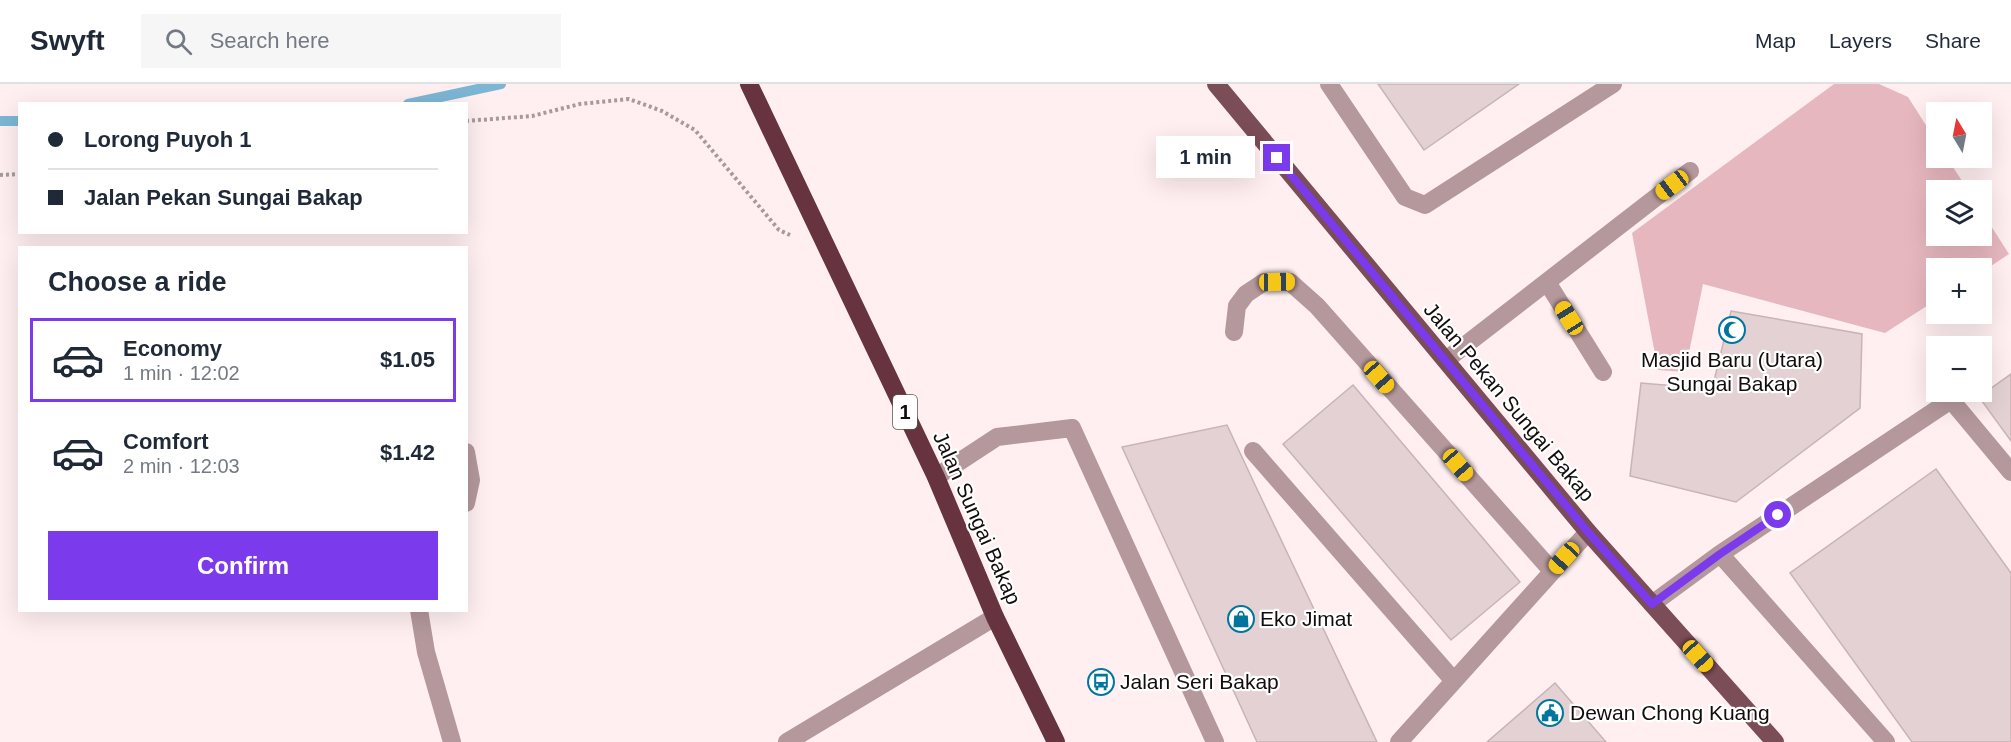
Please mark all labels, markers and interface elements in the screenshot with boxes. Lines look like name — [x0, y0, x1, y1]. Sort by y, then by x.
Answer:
search box — [141, 14, 561, 68]
text: Swyft — [30, 25, 105, 56]
icon: search — [162, 25, 195, 58]
text: Search here — [210, 28, 330, 53]
text: Map — [1755, 29, 1796, 52]
text: Layers — [1829, 29, 1892, 52]
text: Share — [1925, 29, 1981, 52]
north arrow — [1926, 102, 1992, 168]
map controls — [1926, 102, 1992, 402]
text: Lorong Puyoh 1 — [84, 127, 251, 152]
callout: 1 min — [1157, 137, 1256, 179]
route end — [1263, 144, 1290, 171]
text: 1 min — [1179, 146, 1232, 168]
car — [1652, 167, 1692, 203]
button: layers — [1926, 180, 1992, 246]
text: Jalan Pekan Sungai Bakap — [84, 185, 363, 210]
button: + — [1926, 258, 1992, 324]
text: Choose a ride — [48, 267, 227, 297]
car — [1259, 273, 1295, 291]
street label: Jalan Pekan Sungai Bakap — [1420, 298, 1599, 506]
car — [1552, 298, 1586, 338]
mosque icon: Masjid Baru (Utara) Sungai Bakap — [1717, 315, 1747, 345]
icon: car — [51, 333, 105, 387]
text: Economy — [123, 336, 222, 361]
button: − — [1926, 336, 1992, 402]
text: $1.05 — [380, 347, 435, 372]
place label: Masjid Baru (Utara) Sungai Bakap — [1641, 348, 1823, 395]
car — [1360, 358, 1398, 396]
text: 1 min · 12:02 — [123, 362, 240, 384]
road number: 1 — [893, 395, 917, 429]
icon: car — [51, 426, 105, 480]
street label: Jalan Sungai Bakap — [929, 428, 1026, 608]
text: Comfort — [123, 429, 209, 454]
text: $1.42 — [380, 440, 435, 465]
car — [1439, 446, 1477, 484]
text: 2 min · 12:03 — [123, 455, 240, 477]
route start — [1764, 501, 1791, 528]
button: Confirm — [48, 531, 438, 600]
car — [1545, 539, 1583, 577]
shop icon: Eko Jimat — [1226, 604, 1256, 634]
place label: Eko Jimat — [1260, 607, 1352, 630]
car — [1679, 637, 1717, 675]
bus stop icon: Jalan Seri Bakap — [1086, 667, 1116, 697]
place label: Jalan Seri Bakap — [1120, 670, 1279, 693]
public building icon: Dewan Chong Kuang — [1535, 698, 1565, 728]
place label: Dewan Chong Kuang — [1570, 701, 1770, 724]

